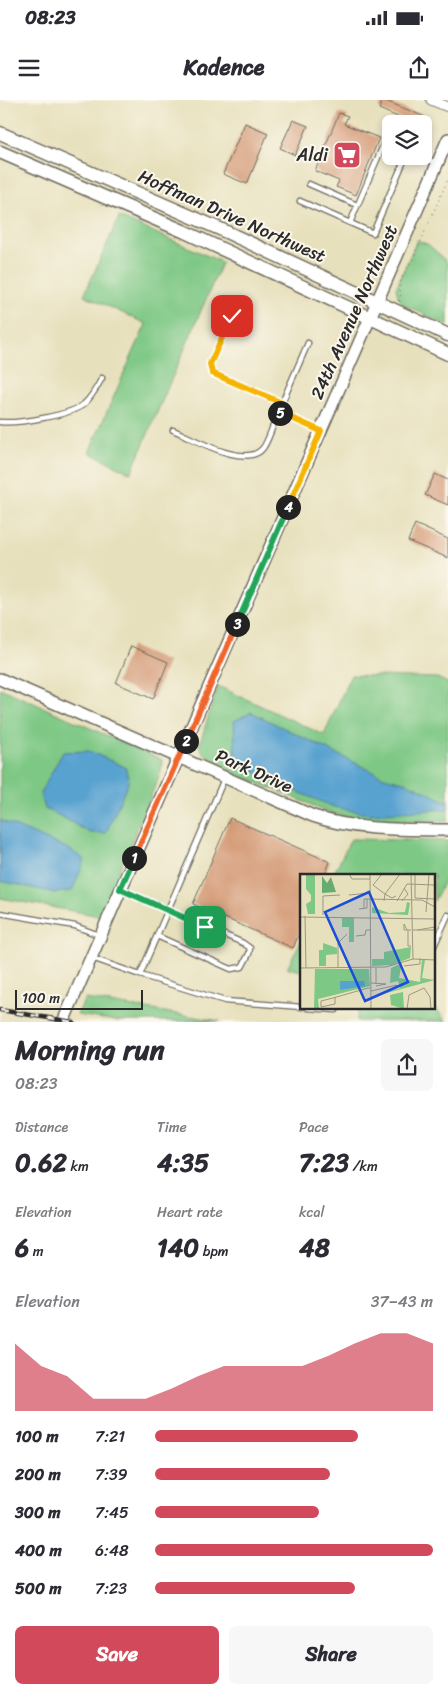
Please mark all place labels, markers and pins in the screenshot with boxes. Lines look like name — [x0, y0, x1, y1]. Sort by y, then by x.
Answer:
place label: Aldi — [296, 139, 329, 171]
supermarket icon: Aldi — [332, 140, 362, 170]
pin — [211, 295, 253, 337]
pin: 5 — [268, 400, 292, 426]
pin: 4 — [276, 494, 300, 520]
pin: 3 — [224, 612, 250, 636]
pin: 2 — [174, 728, 198, 754]
pin: 1 — [122, 846, 146, 870]
pin — [184, 906, 226, 948]

